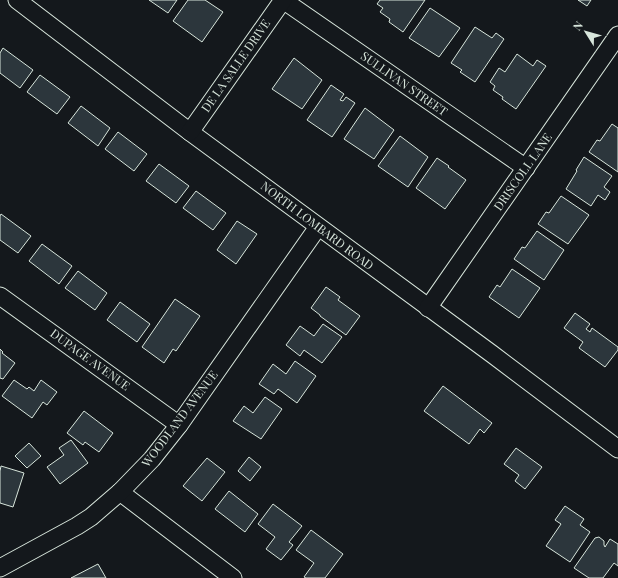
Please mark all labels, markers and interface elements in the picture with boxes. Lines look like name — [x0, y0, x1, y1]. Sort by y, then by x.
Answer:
north arrow — [566, 12, 606, 52]
street label: DE LA SALLE DRIVE — [197, 16, 273, 115]
text: N — [569, 18, 586, 33]
street label: SULLIVAN STREET — [358, 47, 451, 119]
street label: DRISCOLL LANE — [489, 129, 555, 213]
street label: NORTH LOMBARD ROAD — [258, 177, 378, 273]
street label: DUPAGE AVENUE — [48, 325, 134, 394]
street label: WOODLAND AVENUE — [137, 367, 221, 471]

